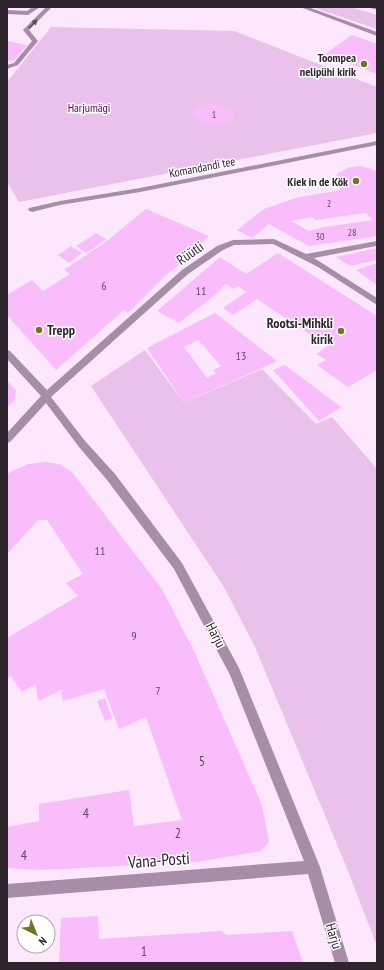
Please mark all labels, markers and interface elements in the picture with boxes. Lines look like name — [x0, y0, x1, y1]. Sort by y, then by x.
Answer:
one-way arrow — [28, 19, 38, 29]
place label: Toompea nelipühi kirik — [300, 50, 356, 79]
marker: Toompea nelipühi kirik — [359, 59, 369, 69]
park label: Harjumägi — [68, 100, 110, 115]
house number: 1 — [212, 108, 216, 121]
street label: Komandandi tee — [168, 153, 236, 181]
place label: Kiek in de Kök — [287, 174, 348, 189]
marker: Kiek in de Kök — [351, 176, 361, 186]
house number: 2 — [327, 197, 331, 210]
house number: 28 — [348, 226, 357, 239]
house number: 30 — [316, 230, 325, 243]
street label: Rüütli — [173, 237, 207, 269]
house number: 6 — [101, 278, 107, 293]
house number: 11 — [196, 283, 206, 298]
place label: Rootsi-Mihkli kirik — [267, 314, 333, 348]
place label: Trepp — [47, 321, 75, 339]
marker: Trepp — [34, 325, 44, 335]
marker: Rootsi-Mihkli kirik — [336, 326, 346, 336]
house number: 13 — [236, 348, 246, 363]
house number: 11 — [95, 543, 105, 558]
street label: Harju — [202, 619, 230, 651]
house number: 9 — [131, 628, 137, 643]
house number: 7 — [155, 683, 161, 698]
house number: 5 — [199, 752, 205, 770]
house number: 4 — [83, 804, 90, 822]
house number: 2 — [175, 824, 181, 842]
house number: 4 — [21, 846, 28, 864]
street label: Vana-Posti — [126, 847, 191, 873]
north arrow — [16, 914, 56, 954]
street label: Harju — [322, 921, 346, 951]
text: N — [36, 934, 50, 948]
house number: 1 — [141, 942, 147, 960]

